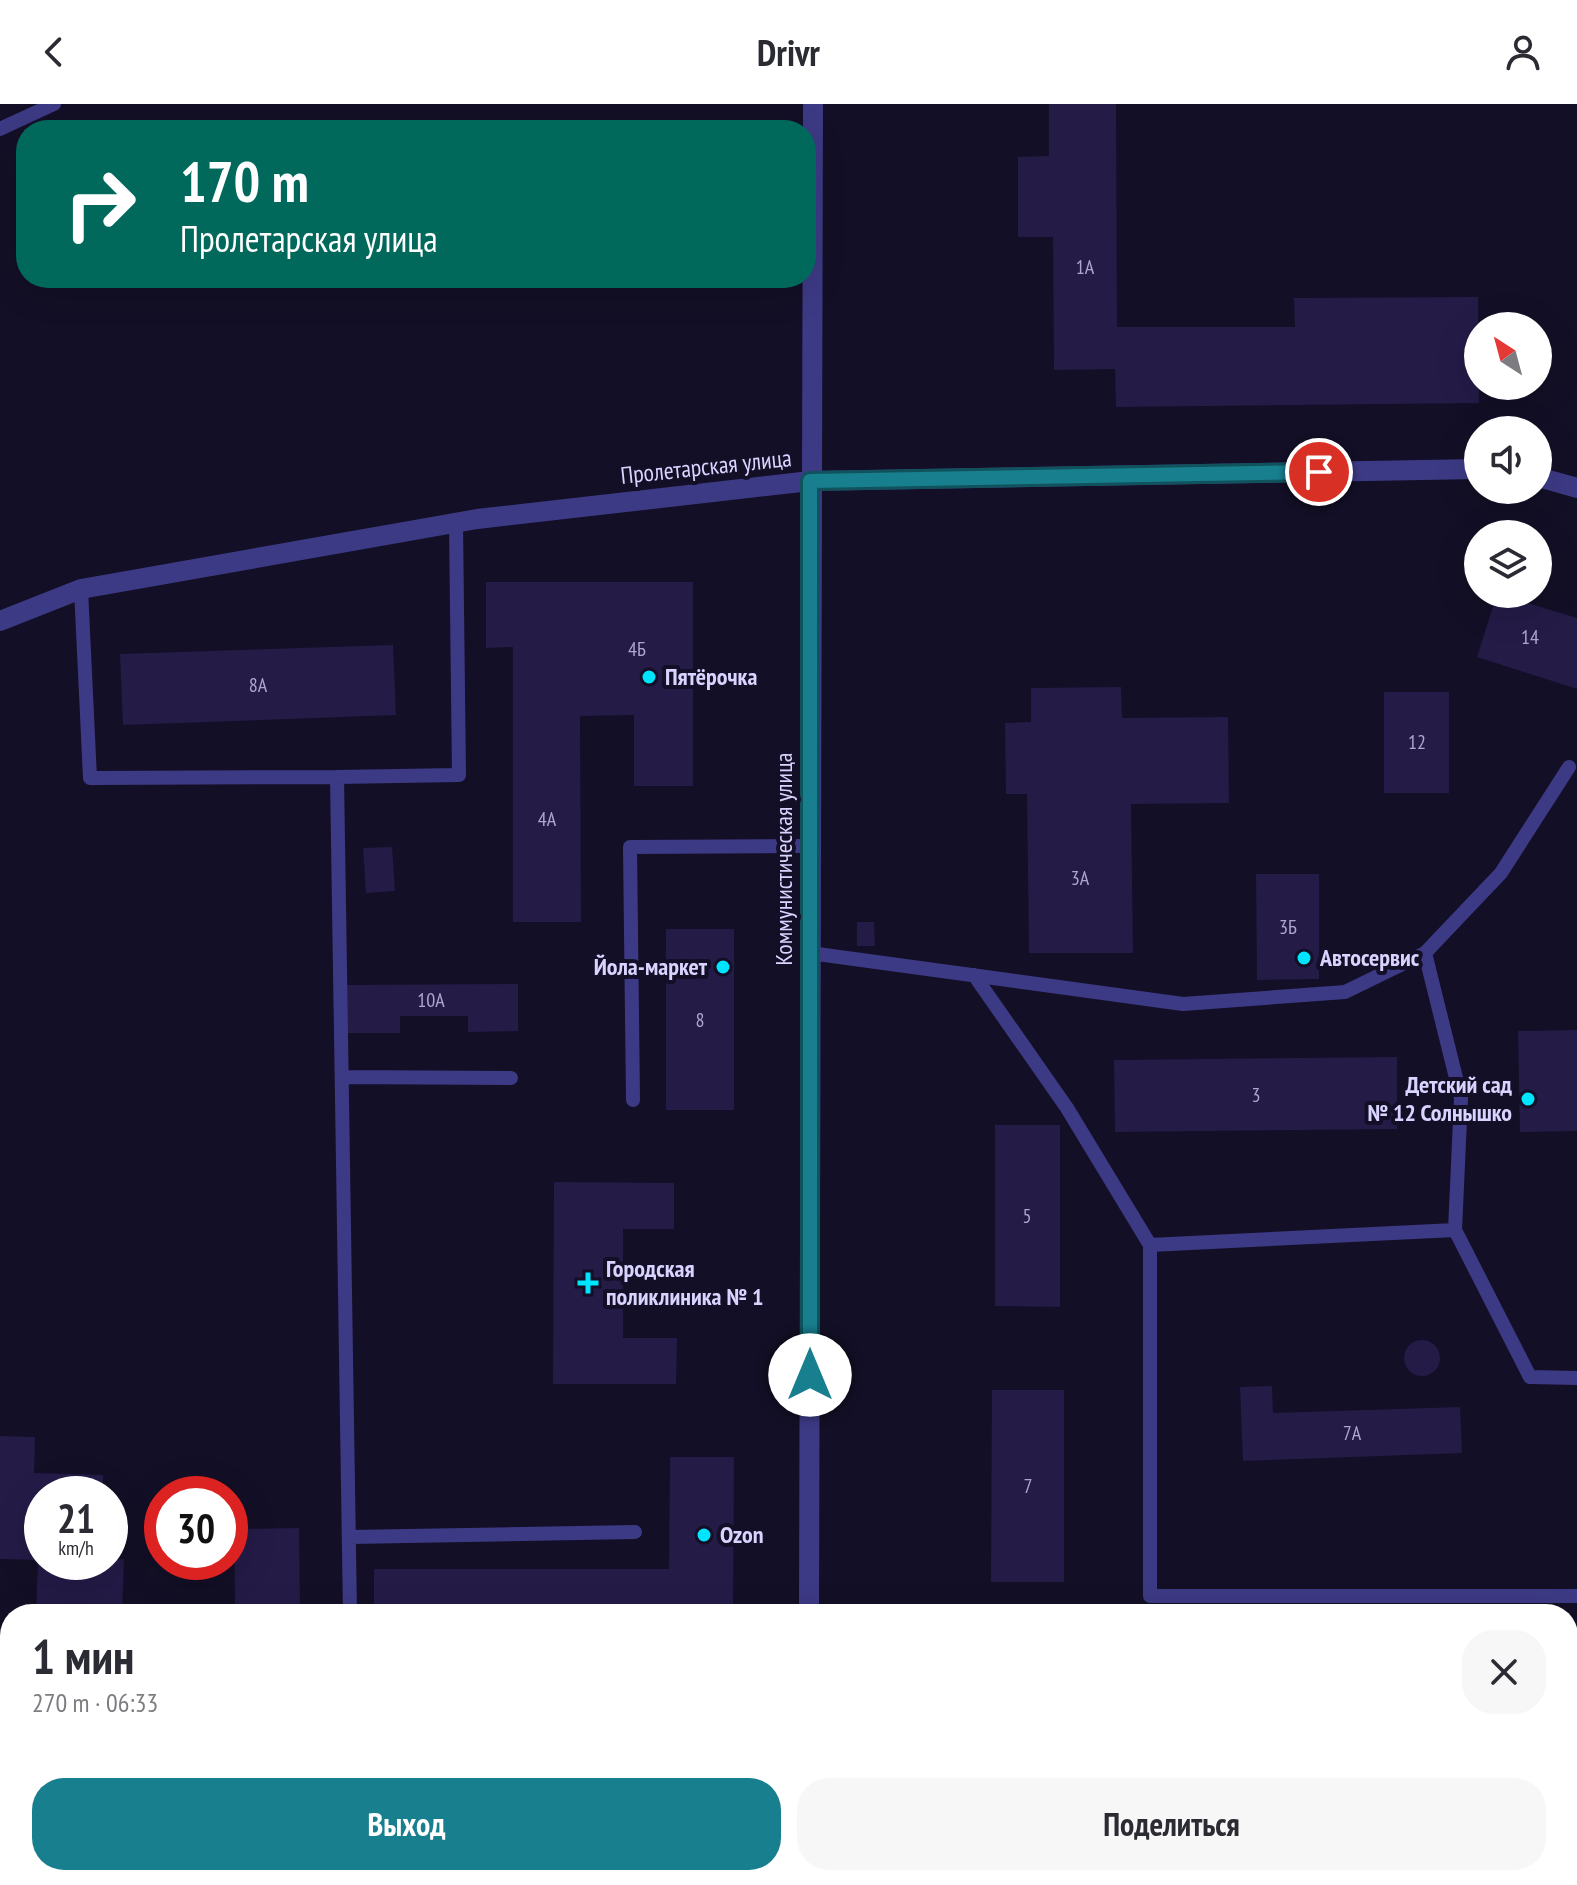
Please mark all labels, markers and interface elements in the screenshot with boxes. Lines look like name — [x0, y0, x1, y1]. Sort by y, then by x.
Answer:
text: Drivr — [757, 29, 820, 76]
icon: back — [32, 30, 76, 74]
icon: person — [1501, 30, 1545, 74]
text: 170 m — [180, 145, 309, 217]
icon: right — [48, 152, 152, 256]
text: Пролетарская улица — [180, 215, 438, 262]
house number: 1А — [1076, 254, 1095, 280]
north arrow — [1464, 312, 1552, 400]
map controls — [1464, 312, 1552, 608]
button: sound — [1464, 416, 1552, 504]
pin — [1285, 438, 1353, 506]
street label: Пролетарская улица — [619, 442, 793, 491]
icon: arrive — [1297, 450, 1341, 494]
button: layers — [1464, 520, 1552, 608]
house number: 14 — [1521, 624, 1539, 650]
house number: 4Б — [628, 636, 646, 662]
place label: Пятёрочка — [665, 661, 757, 692]
marker: Пятёрочка — [640, 668, 658, 686]
house number: 8А — [249, 672, 268, 698]
house number: 12 — [1408, 729, 1426, 755]
street label: Коммунистическая улица — [768, 753, 799, 965]
house number: 4А — [538, 806, 557, 832]
house number: 3А — [1071, 865, 1090, 891]
house number: 3Б — [1279, 914, 1297, 940]
place label: Автосервис — [1319, 942, 1420, 973]
marker: Автосервис — [1295, 949, 1313, 967]
place label: Йола-маркет — [594, 951, 708, 982]
marker: Йола-маркет — [714, 958, 732, 976]
house number: 10А — [417, 987, 445, 1013]
house number: 8 — [696, 1007, 705, 1033]
place label: Детский сад № 12 Солнышко — [1367, 1069, 1513, 1128]
house number: 3 — [1252, 1082, 1261, 1108]
marker: Детский сад № 12 Солнышко — [1519, 1090, 1537, 1108]
house number: 5 — [1023, 1203, 1032, 1229]
place label: Городская поликлиника № 1 — [606, 1253, 763, 1312]
marker: Городская поликлиника № 1 — [577, 1272, 599, 1294]
position arrow — [768, 1333, 852, 1417]
house number: 7А — [1343, 1420, 1362, 1446]
house number: 7 — [1024, 1473, 1033, 1499]
speed limit sign: 30 — [144, 1476, 248, 1580]
text: 21 — [57, 1492, 95, 1544]
place label: Ozon — [720, 1519, 763, 1550]
marker: Ozon — [695, 1526, 713, 1544]
text: km/h — [58, 1535, 94, 1561]
text: 1 мин — [32, 1625, 134, 1687]
button: close — [1462, 1630, 1546, 1714]
text: 270 m · 06:33 — [32, 1686, 158, 1719]
button: Выход — [32, 1778, 781, 1870]
button: Поделиться — [797, 1778, 1546, 1870]

